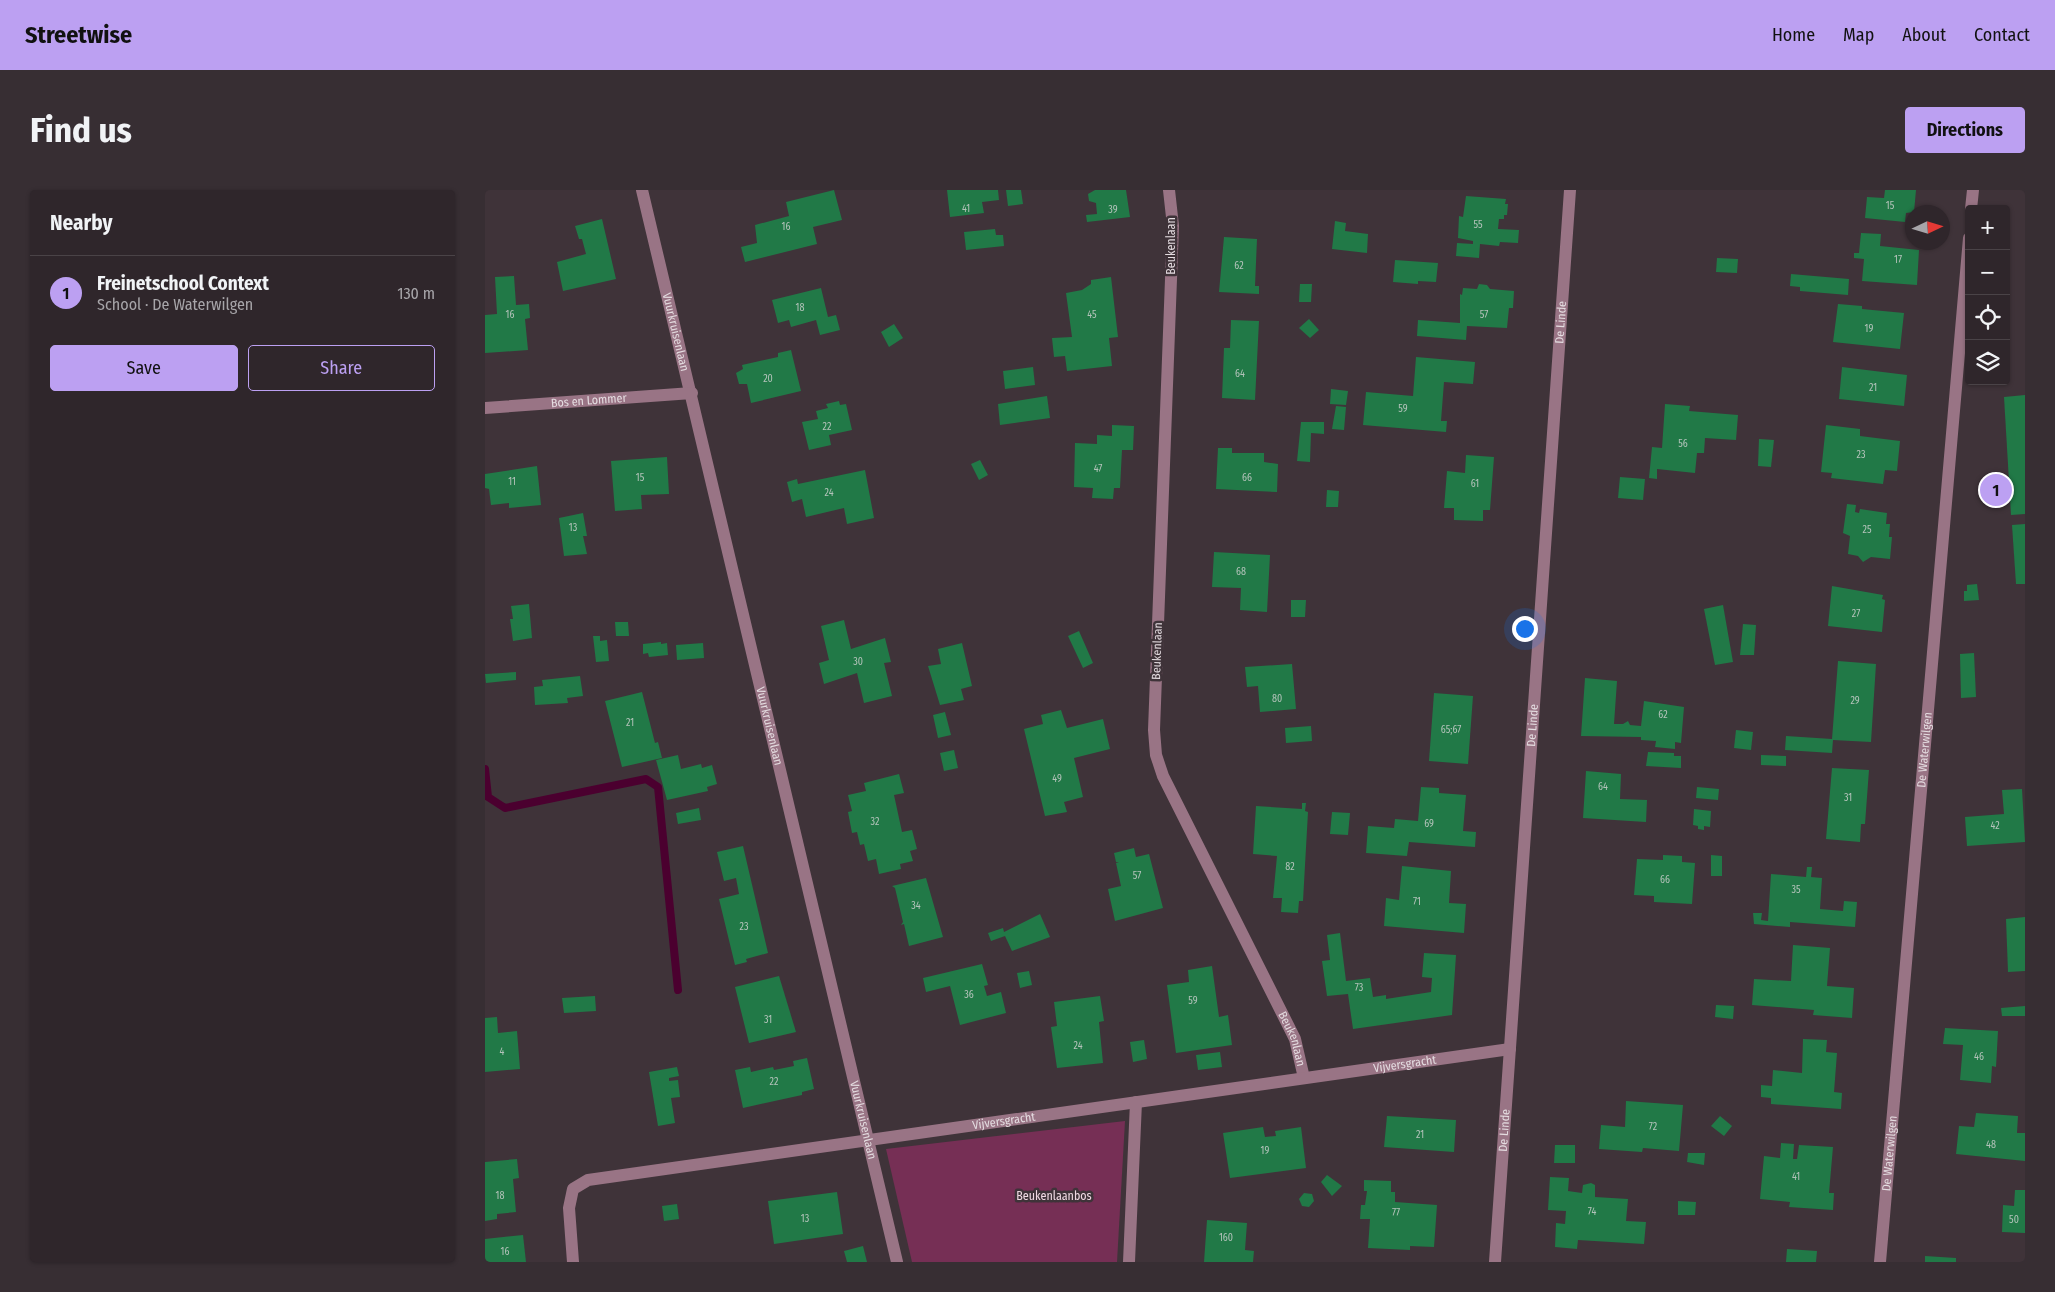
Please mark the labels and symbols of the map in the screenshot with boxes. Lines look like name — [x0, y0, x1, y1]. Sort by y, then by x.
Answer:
house number: 15 — [1886, 200, 1895, 212]
house number: 41 — [962, 203, 970, 215]
house number: 39 — [1108, 204, 1118, 216]
north arrow — [1905, 205, 1950, 250]
street label: Beukenlaan — [1164, 217, 1178, 275]
house number: 55 — [1473, 219, 1483, 231]
house number: 16 — [782, 221, 790, 233]
house number: 17 — [1894, 254, 1902, 266]
house number: 62 — [1234, 260, 1244, 272]
street label: Vuurkruisenlaan — [660, 291, 692, 373]
street label: De Linde — [1552, 300, 1569, 344]
house number: 18 — [796, 302, 804, 314]
house number: 16 — [506, 309, 514, 321]
house number: 45 — [1087, 309, 1097, 321]
house number: 57 — [1480, 309, 1488, 321]
house number: 19 — [1865, 323, 1874, 335]
house number: 64 — [1235, 368, 1245, 380]
house number: 20 — [763, 373, 773, 385]
house number: 21 — [1869, 382, 1877, 394]
street label: Bos en Lommer — [550, 391, 628, 410]
house number: 59 — [1398, 403, 1408, 415]
house number: 22 — [823, 421, 832, 433]
house number: 56 — [1678, 438, 1688, 450]
house number: 23 — [1857, 449, 1866, 461]
house number: 47 — [1094, 463, 1102, 475]
pin: 1 — [1980, 471, 2012, 509]
house number: 15 — [636, 472, 645, 484]
house number: 66 — [1242, 472, 1252, 484]
house number: 11 — [508, 476, 516, 488]
house number: 61 — [1471, 478, 1479, 490]
house number: 24 — [824, 487, 834, 499]
house number: 13 — [569, 522, 578, 534]
house number: 25 — [1863, 524, 1872, 536]
house number: 68 — [1236, 566, 1246, 578]
house number: 27 — [1852, 608, 1860, 620]
your location — [1512, 616, 1538, 642]
street label: Beukenlaan — [1149, 622, 1165, 680]
house number: 30 — [853, 656, 863, 668]
street label: Vuurkruisenlaan — [753, 685, 786, 767]
house number: 80 — [1272, 693, 1282, 705]
house number: 29 — [1850, 695, 1860, 707]
street label: De Linde — [1524, 703, 1541, 747]
house number: 62 — [1658, 709, 1668, 721]
street label: De Waterwilgen — [1914, 711, 1935, 788]
house number: 21 — [626, 717, 634, 729]
house number: 65;67 — [1441, 724, 1461, 736]
house number: 49 — [1052, 773, 1062, 785]
house number: 64 — [1598, 781, 1608, 793]
house number: 31 — [1844, 792, 1852, 804]
house number: 32 — [871, 816, 880, 828]
house number: 69 — [1424, 818, 1434, 830]
house number: 42 — [1990, 820, 2000, 832]
house number: 82 — [1285, 861, 1295, 873]
house number: 57 — [1133, 870, 1141, 882]
house number: 66 — [1660, 874, 1670, 886]
house number: 35 — [1791, 884, 1801, 896]
house number: 71 — [1413, 896, 1421, 908]
house number: 34 — [911, 900, 921, 912]
house number: 23 — [740, 921, 749, 933]
house number: 73 — [1355, 982, 1364, 994]
house number: 36 — [964, 989, 974, 1001]
house number: 59 — [1188, 995, 1198, 1007]
street label: Beukenlaan — [1275, 1009, 1308, 1068]
house number: 31 — [764, 1014, 772, 1026]
house number: 24 — [1073, 1040, 1083, 1052]
house number: 4 — [500, 1046, 505, 1058]
house number: 46 — [1974, 1051, 1984, 1063]
street label: Vijversgracht — [1372, 1053, 1437, 1075]
house number: 22 — [770, 1076, 779, 1088]
street label: Vuurkruisenlaan — [847, 1079, 879, 1161]
street label: De Linde — [1496, 1108, 1513, 1152]
street label: Vijversgracht — [971, 1110, 1036, 1132]
street label: De Waterwilgen — [1879, 1115, 1900, 1192]
house number: 72 — [1649, 1121, 1658, 1133]
house number: 21 — [1416, 1129, 1424, 1141]
house number: 48 — [1986, 1139, 1996, 1151]
house number: 19 — [1261, 1145, 1270, 1157]
house number: 41 — [1792, 1171, 1800, 1183]
park label: Beukenlaanbos — [1016, 1189, 1092, 1203]
house number: 18 — [496, 1190, 504, 1202]
house number: 74 — [1588, 1206, 1596, 1218]
house number: 77 — [1392, 1207, 1400, 1219]
house number: 13 — [801, 1213, 810, 1225]
house number: 50 — [2009, 1214, 2019, 1226]
house number: 160 — [1219, 1232, 1233, 1244]
house number: 16 — [501, 1246, 509, 1258]

